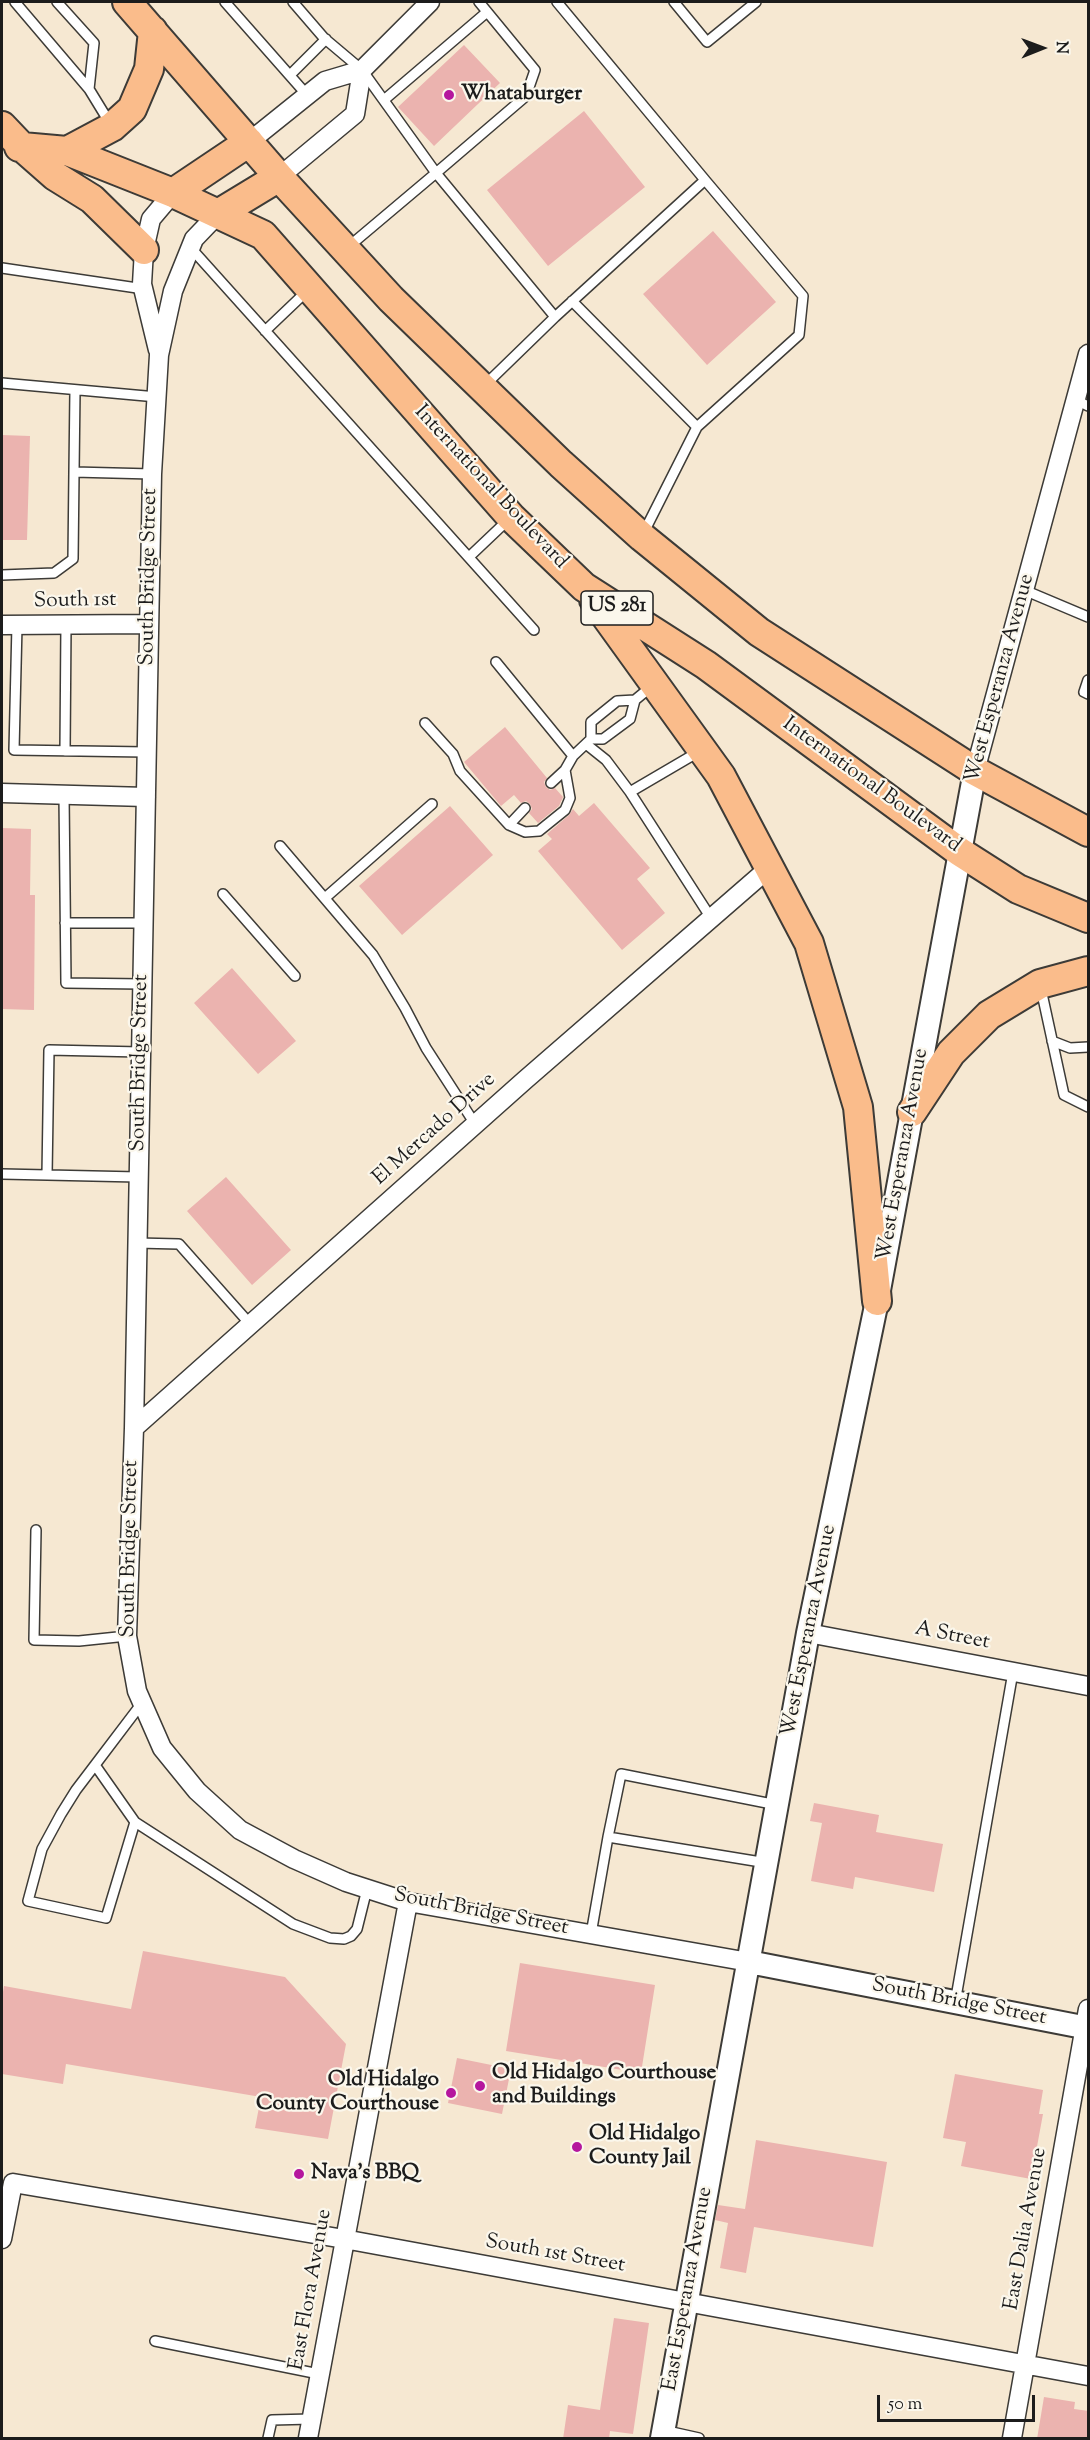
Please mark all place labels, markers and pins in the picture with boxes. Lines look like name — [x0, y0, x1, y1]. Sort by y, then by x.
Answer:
place label: Whataburger — [461, 82, 582, 108]
marker: Whataburger — [442, 88, 456, 102]
place label: Old Hidalgo Courthouse and Buildings — [492, 2061, 716, 2111]
place label: Old Hidalgo County Courthouse — [256, 2068, 439, 2118]
marker: Old Hidalgo Courthouse and Buildings — [473, 2079, 487, 2093]
marker: Old Hidalgo County Courthouse — [444, 2086, 458, 2100]
place label: Old Hidalgo County Jail — [589, 2122, 700, 2172]
marker: Old Hidalgo County Jail — [570, 2140, 584, 2154]
place label: Nava’s BBQ — [311, 2161, 419, 2187]
marker: Nava’s BBQ — [292, 2167, 306, 2181]

